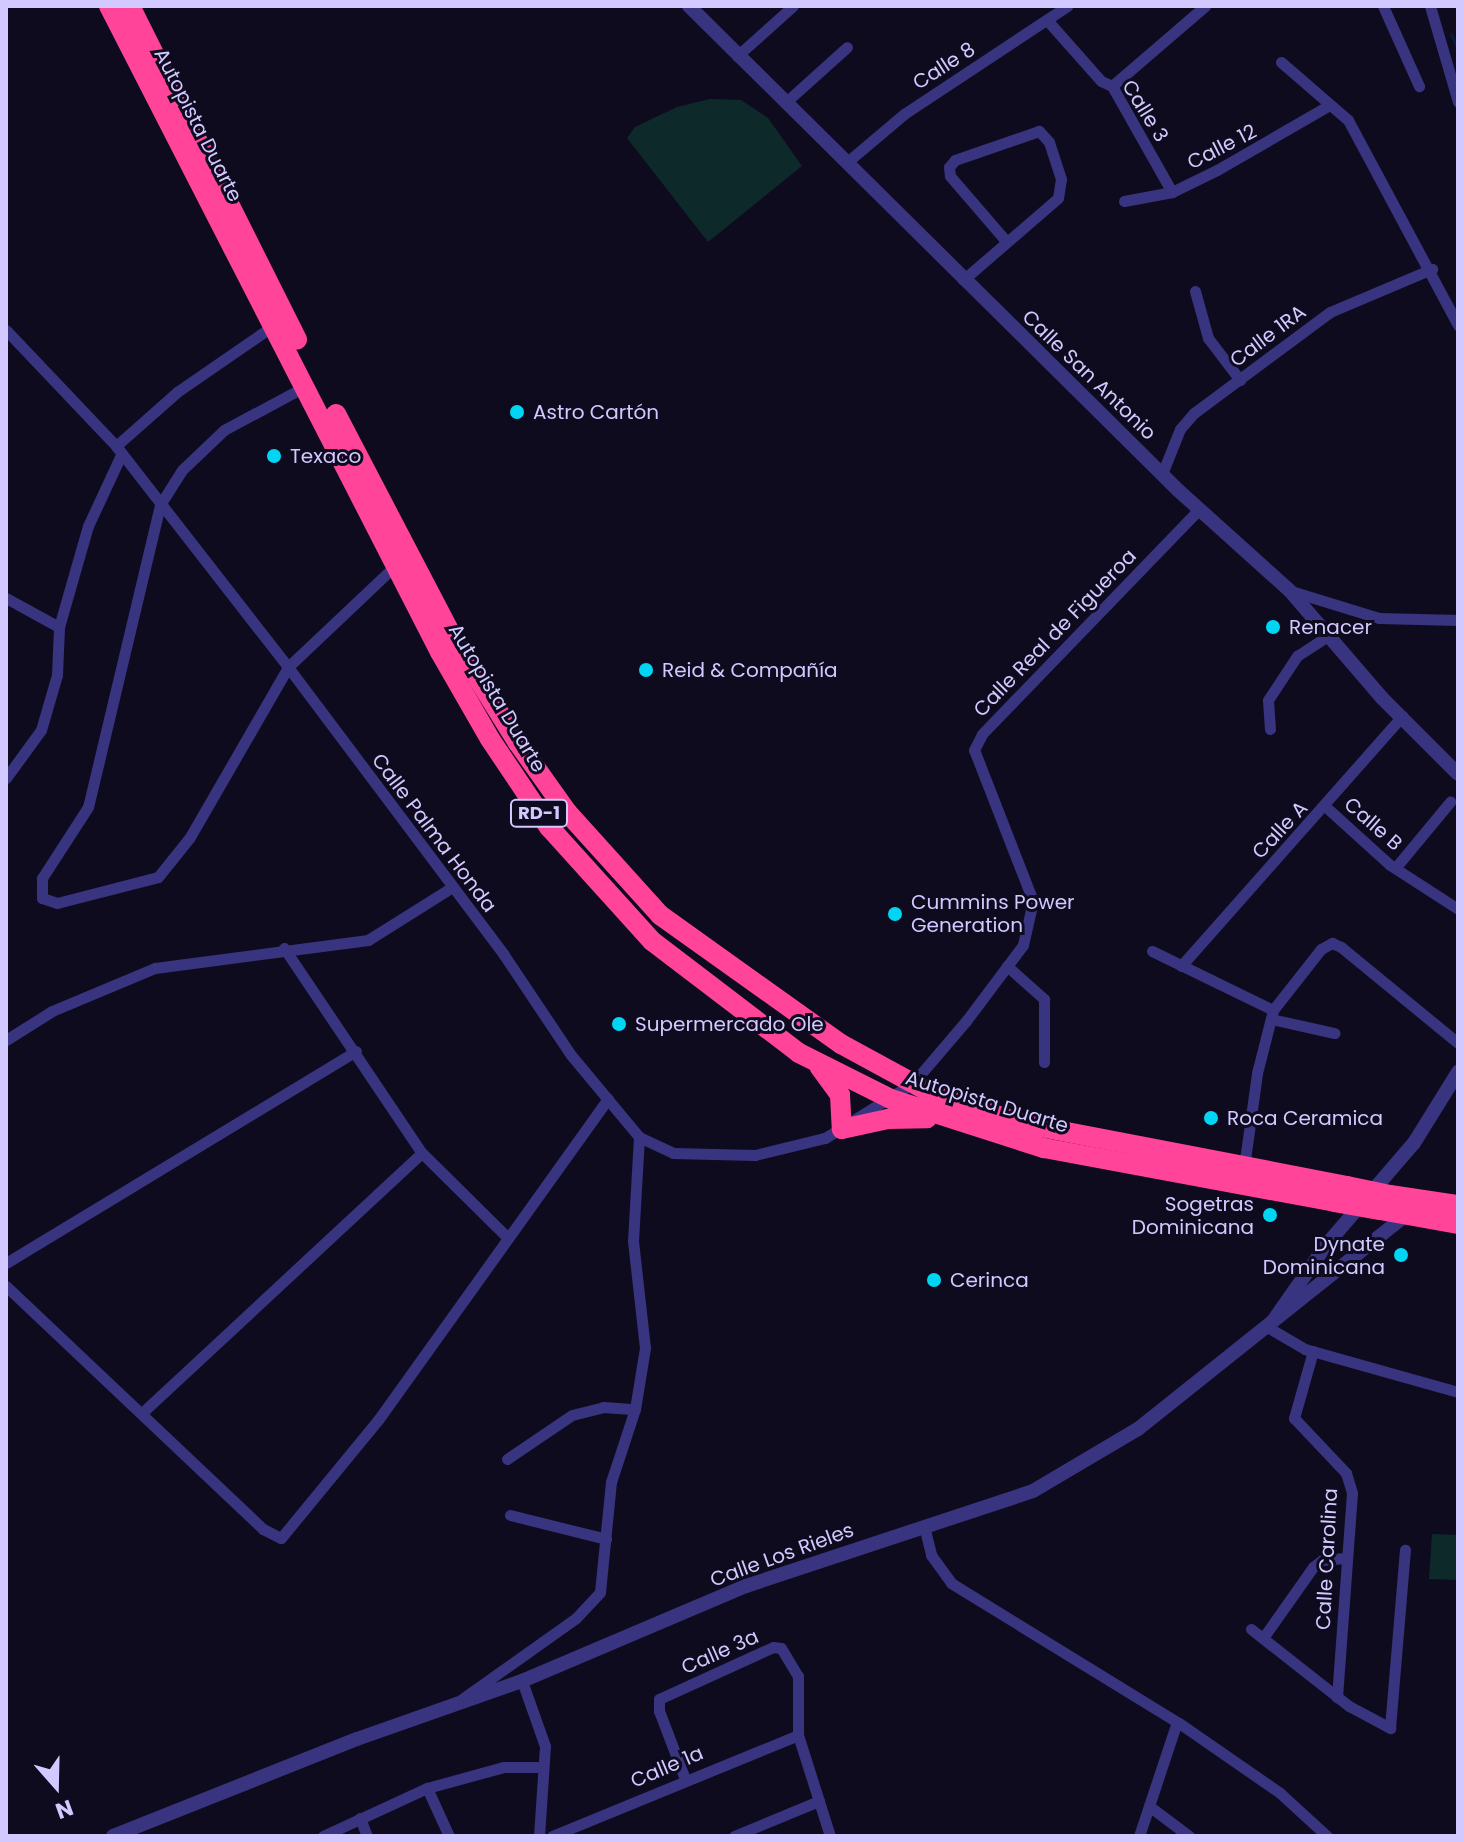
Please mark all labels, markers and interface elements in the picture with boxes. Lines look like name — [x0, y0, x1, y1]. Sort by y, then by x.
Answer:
street label: Calle 8 — [908, 37, 980, 95]
street label: Autopista Duarte — [149, 44, 247, 206]
street label: Calle 3 — [1117, 76, 1173, 146]
street label: Calle 12 — [1183, 119, 1261, 175]
street label: Calle 1RA — [1225, 300, 1311, 372]
street label: Calle San Antonio — [1017, 305, 1161, 445]
place label: Astro Cartón — [533, 400, 659, 424]
marker: Astro Cartón — [508, 403, 526, 421]
place label: Texaco — [290, 444, 361, 468]
marker: Texaco — [265, 447, 283, 465]
street label: Calle Real de Figueroa — [969, 544, 1141, 722]
place label: Renacer — [1289, 615, 1372, 639]
marker: Renacer — [1264, 618, 1282, 636]
street label: Autopista Duarte — [443, 619, 551, 777]
place label: Reid & Compañía — [662, 658, 838, 682]
marker: Reid & Compañía — [637, 661, 655, 679]
street label: Calle Palma Honda — [366, 749, 502, 917]
street label: Calle B — [1339, 792, 1407, 856]
street label: Calle A — [1247, 796, 1313, 864]
road number: RD-1 — [509, 799, 569, 827]
place label: Cummins Power Generation — [911, 890, 1075, 937]
marker: Cummins Power Generation — [886, 905, 904, 923]
place label: Supermercado Ole — [635, 1012, 824, 1036]
marker: Supermercado Ole — [610, 1015, 628, 1033]
street label: Autopista Duarte — [903, 1066, 1071, 1138]
place label: Roca Ceramica — [1227, 1106, 1383, 1130]
marker: Roca Ceramica — [1202, 1109, 1220, 1127]
place label: Sogetras Dominicana — [1132, 1192, 1254, 1239]
marker: Sogetras Dominicana — [1261, 1206, 1279, 1224]
place label: Dynate Dominicana — [1263, 1232, 1385, 1279]
marker: Dynate Dominicana — [1392, 1246, 1410, 1264]
place label: Cerinca — [950, 1268, 1029, 1292]
marker: Cerinca — [925, 1271, 943, 1289]
street label: Calle Carolina — [1311, 1488, 1343, 1630]
street label: Calle Los Rieles — [707, 1518, 857, 1592]
street label: Calle 3a — [678, 1624, 762, 1680]
street label: Calle 1a — [627, 1741, 707, 1793]
north arrow — [16, 1746, 96, 1826]
text: N — [51, 1792, 77, 1826]

